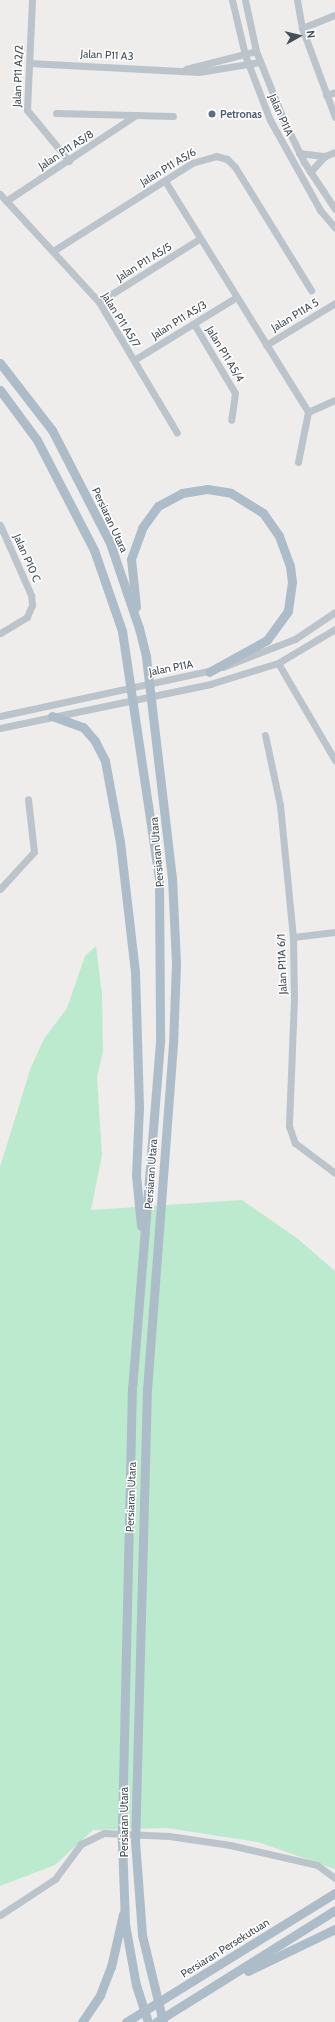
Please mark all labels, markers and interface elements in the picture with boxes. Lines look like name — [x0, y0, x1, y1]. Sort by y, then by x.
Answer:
north arrow — [279, 16, 319, 56]
text: N — [303, 30, 318, 39]
street label: Jalan P11 A2/2 — [10, 45, 26, 107]
street label: Jalan P11 A3 — [80, 47, 134, 63]
street label: Jalan P11A — [266, 92, 296, 138]
place label: Petronas — [220, 107, 262, 121]
marker: Petronas — [207, 109, 217, 119]
street label: Jalan P11 A5/8 — [36, 127, 96, 173]
street label: Jalan P11 A5/6 — [138, 145, 198, 189]
street label: Jalan P11 A5/5 — [114, 240, 174, 284]
street label: Jalan P11 A5/7 — [99, 290, 143, 350]
street label: Jalan P11A 5 — [269, 296, 321, 334]
street label: Jalan P11 A5/3 — [149, 298, 209, 342]
street label: Jalan P11 A5/4 — [203, 324, 247, 384]
street label: Persiaran Utara — [89, 485, 131, 555]
street label: Jalan P10 C — [11, 532, 43, 584]
street label: Jalan P11A — [148, 657, 194, 679]
street label: Persiaran Utara — [147, 816, 167, 888]
street label: Jalan P11A 6/1 — [274, 933, 290, 995]
street label: Persiaran Utara — [142, 1138, 160, 1210]
street label: Persiaran Utara — [123, 1462, 139, 1532]
street label: Persiaran Utara — [117, 1787, 131, 1857]
street label: Persiaran Persekutuan — [178, 1915, 272, 1981]

